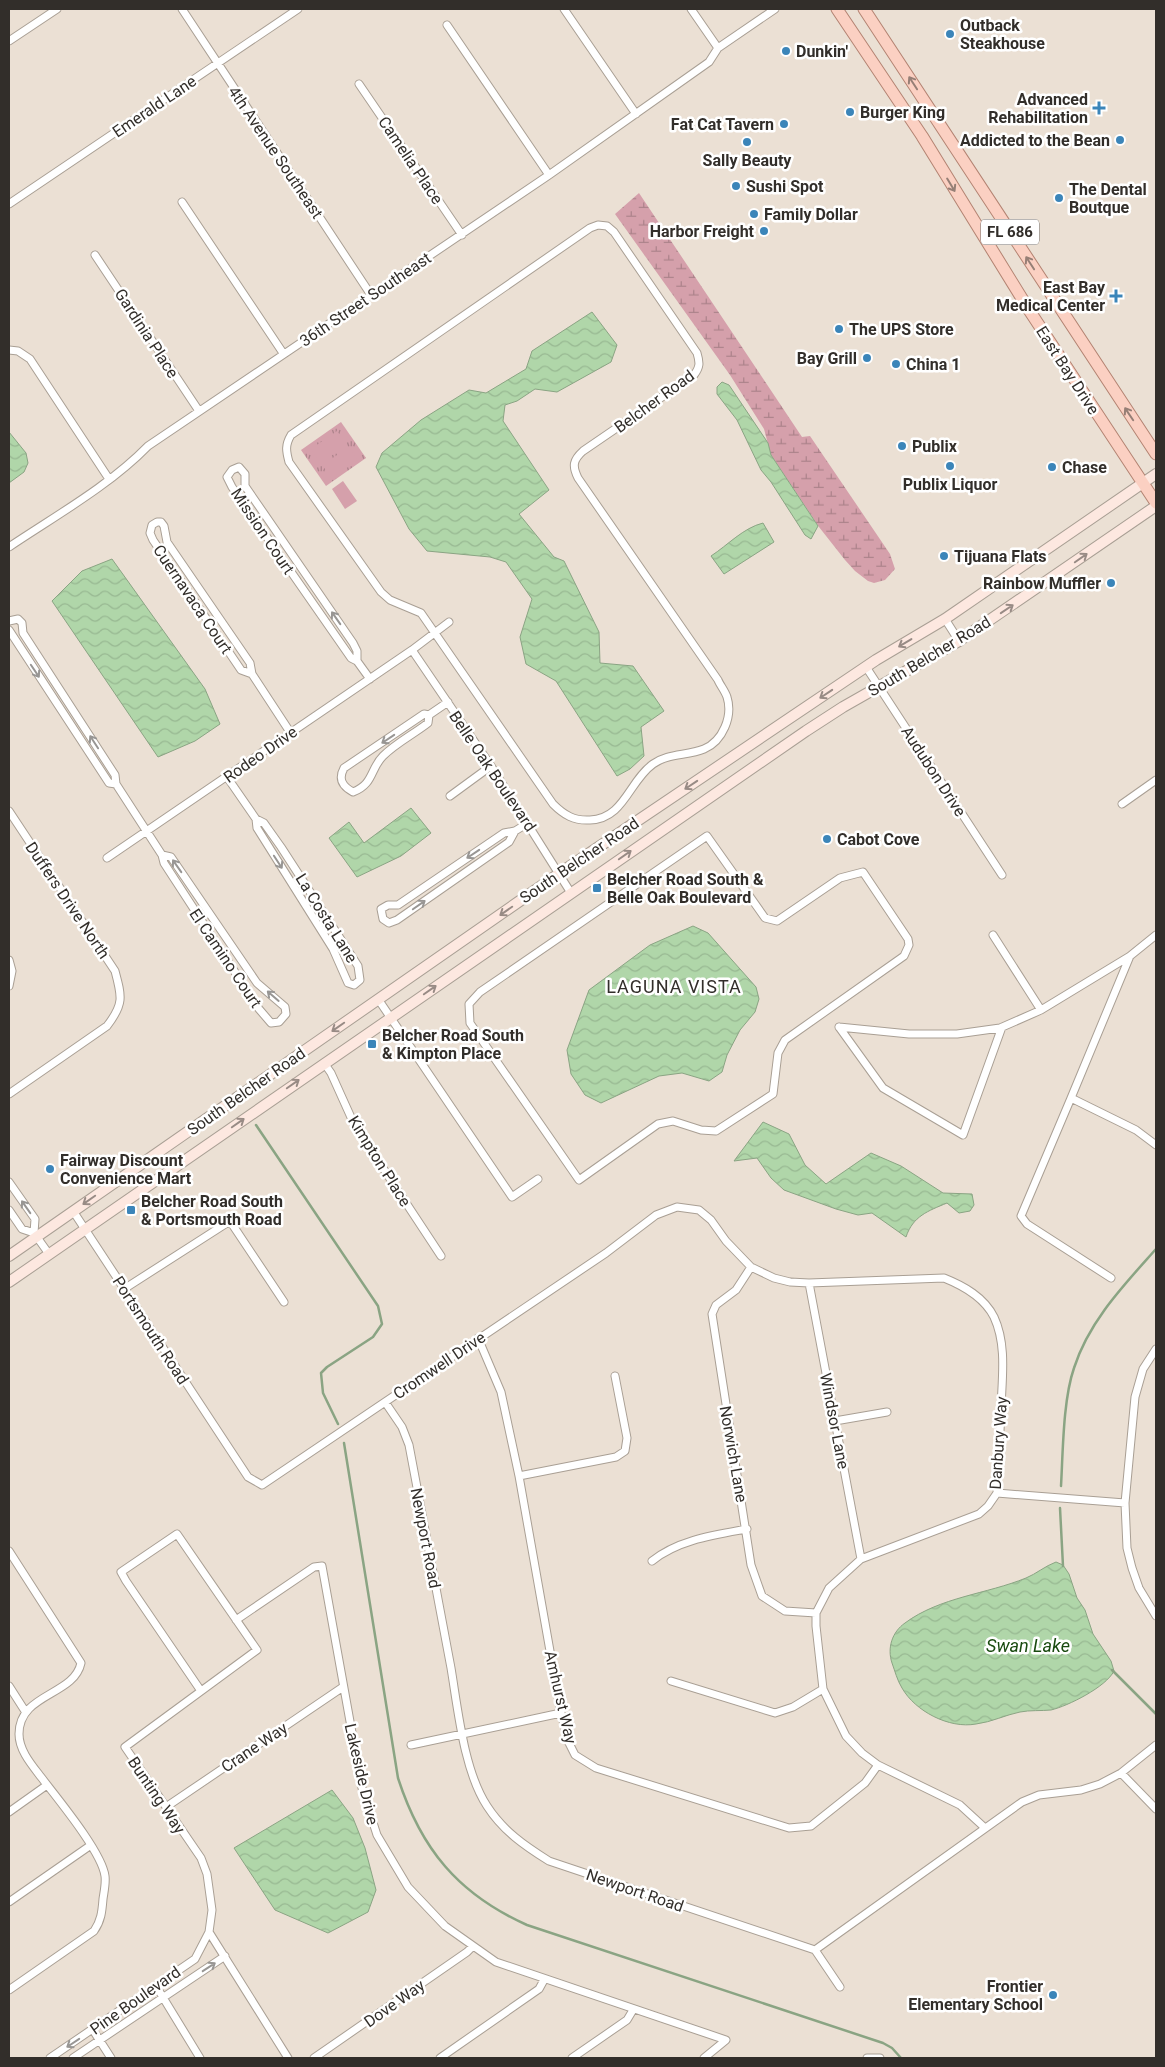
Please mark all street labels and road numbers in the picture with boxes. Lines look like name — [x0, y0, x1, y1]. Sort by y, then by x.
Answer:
street label: Emerald Lane — [109, 71, 200, 141]
street label: 4th Avenue Southeast — [224, 83, 327, 222]
street label: Camelia Place — [374, 113, 447, 208]
road number: FL 686 — [981, 220, 1039, 244]
street label: 36th Street Southeast — [296, 248, 435, 350]
street label: Gardinia Place — [111, 285, 183, 382]
street label: East Bay Drive — [1032, 323, 1103, 418]
street label: Belcher Road — [611, 366, 698, 437]
street label: Mission Court — [227, 485, 298, 578]
street label: Cuernavaca Court — [149, 541, 236, 657]
street label: South Belcher Road — [865, 612, 994, 701]
street label: Belle Oak Boulevard — [445, 707, 540, 835]
street label: Rodeo Drive — [220, 722, 301, 787]
street label: Audubon Drive — [897, 723, 970, 820]
street label: South Belcher Road — [516, 814, 642, 907]
street label: Duffers Drive North — [21, 838, 114, 962]
street label: La Costa Lane — [292, 870, 362, 966]
street label: El Camino Court — [185, 905, 266, 1011]
street label: South Belcher Road — [184, 1044, 309, 1139]
street label: Kimpton Place — [344, 1112, 415, 1210]
street label: Portsmouth Road — [109, 1273, 193, 1388]
street label: Cromwell Drive — [390, 1328, 489, 1403]
street label: Windsor Lane — [816, 1371, 853, 1471]
street label: Danbury Way — [986, 1396, 1011, 1490]
street label: Norwich Lane — [716, 1404, 751, 1504]
street label: Newport Road — [406, 1486, 445, 1590]
street label: Amhurst Way — [541, 1649, 581, 1746]
street label: Crane Way — [218, 1718, 291, 1776]
street label: Lakeside Drive — [341, 1722, 382, 1827]
street label: Bunting Way — [124, 1753, 189, 1838]
street label: Newport Road — [584, 1865, 686, 1916]
street label: Pine Boulevard — [86, 1962, 184, 2039]
street label: Dove Way — [360, 1975, 429, 2031]

